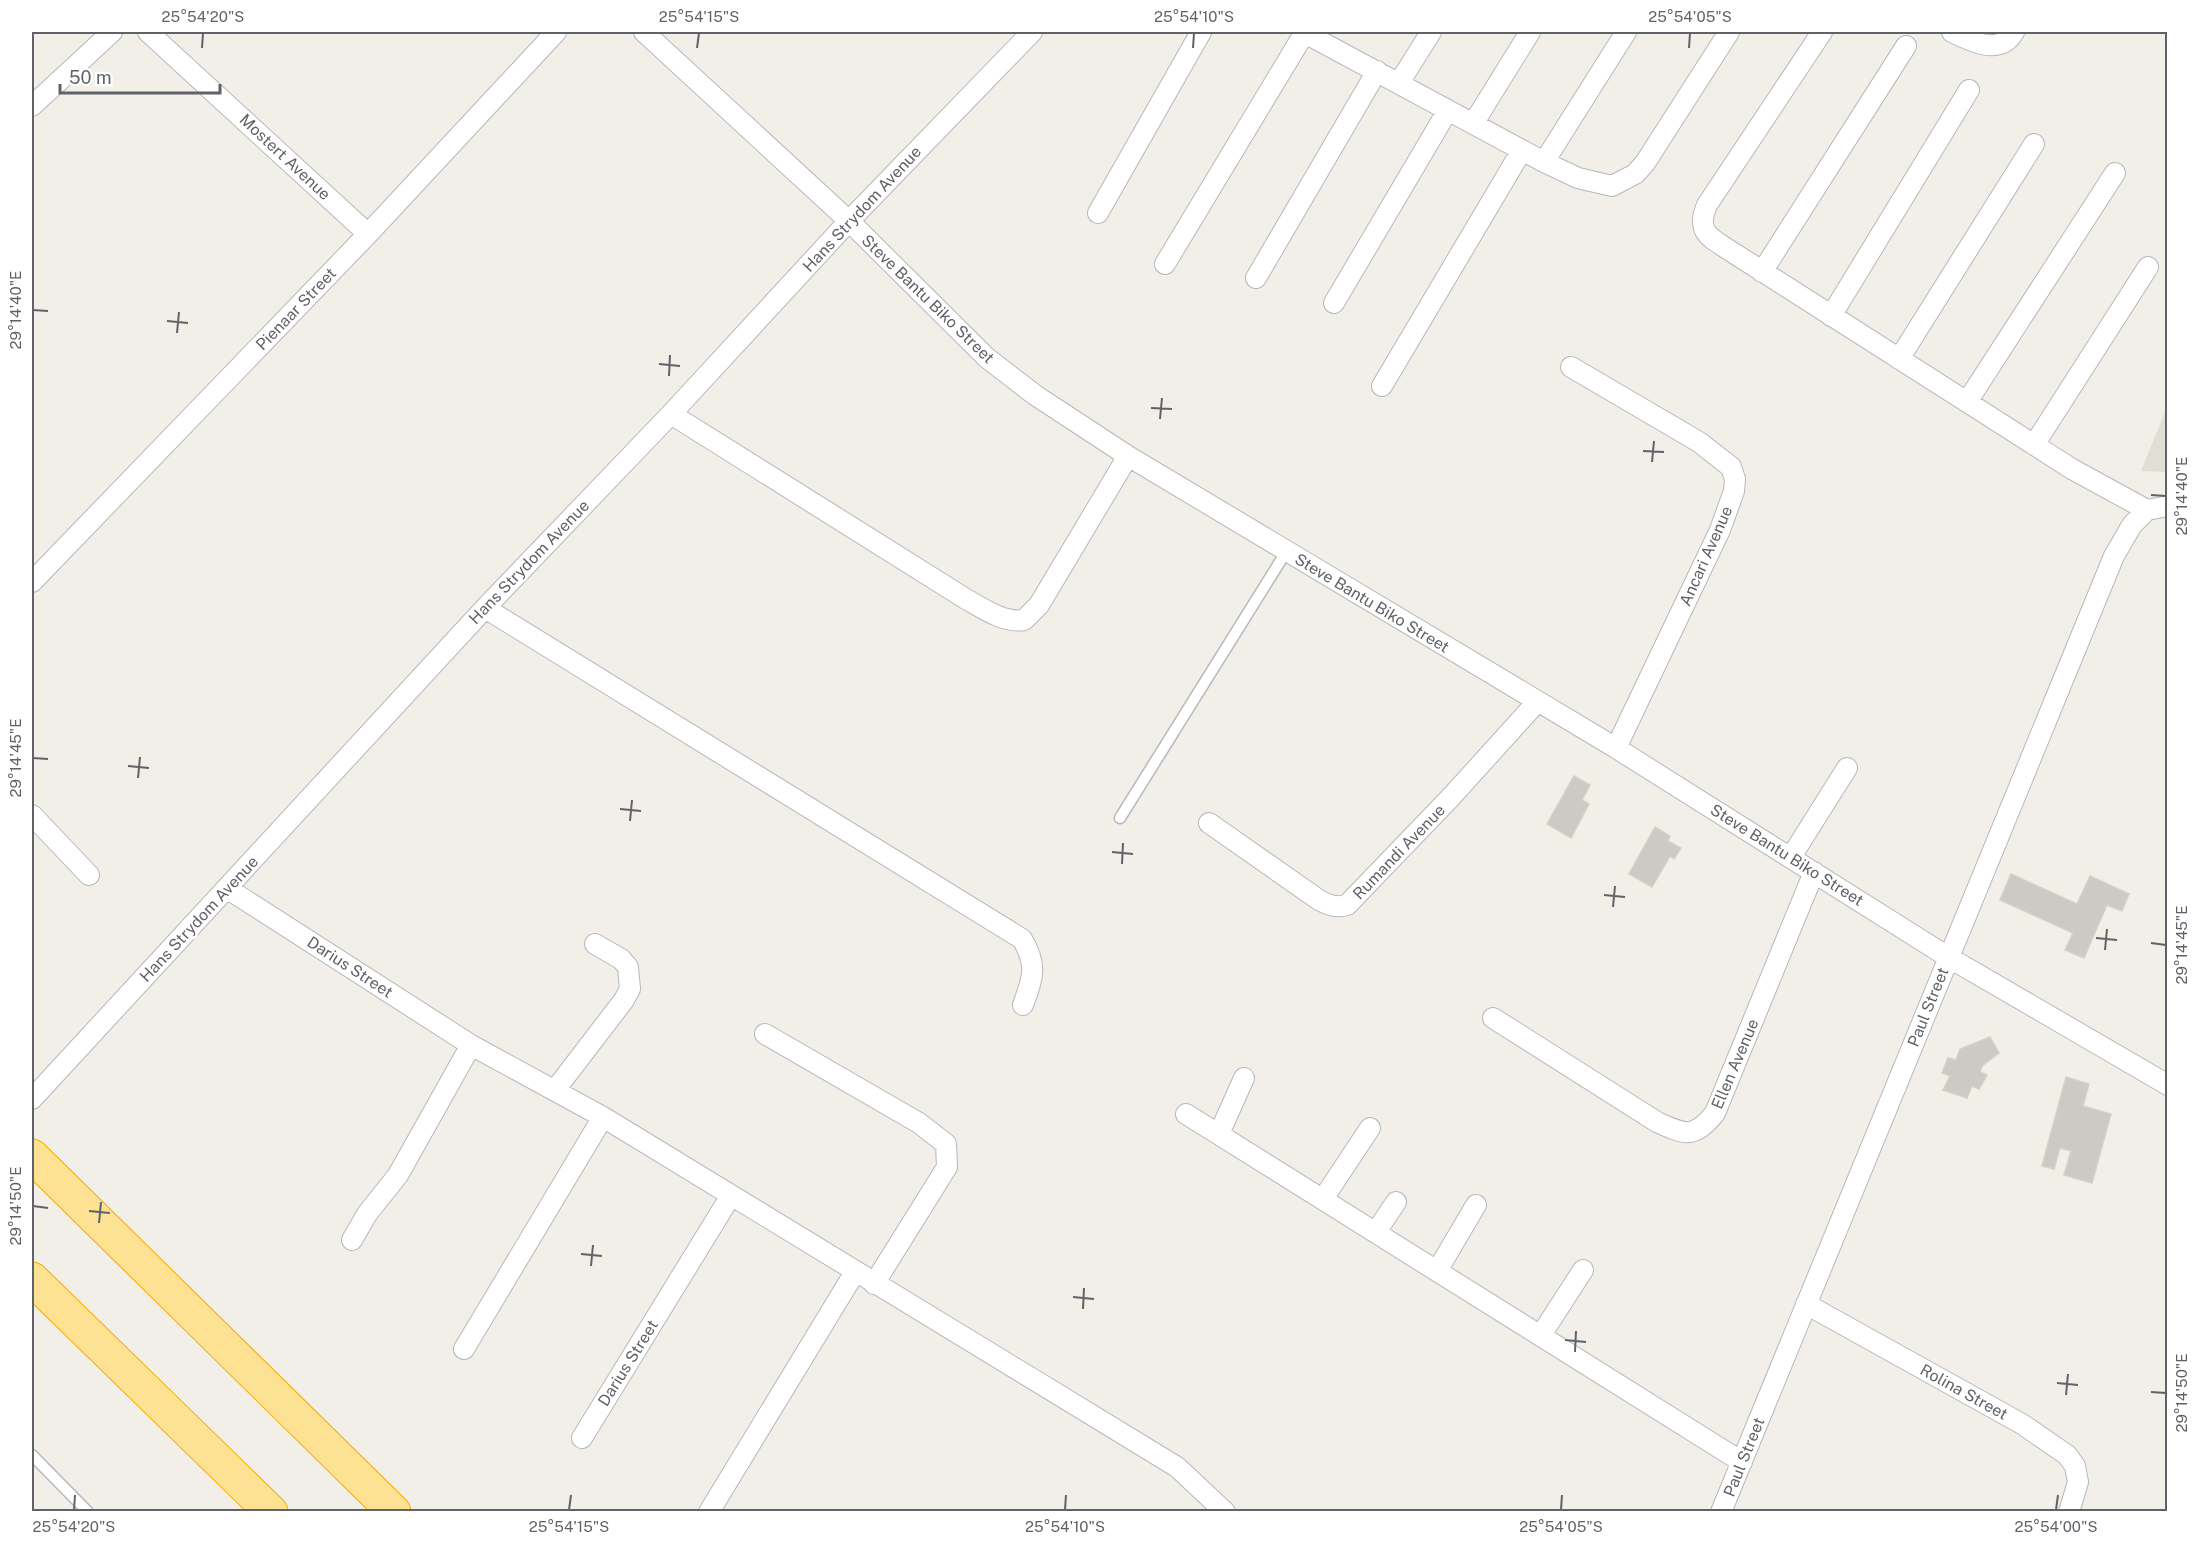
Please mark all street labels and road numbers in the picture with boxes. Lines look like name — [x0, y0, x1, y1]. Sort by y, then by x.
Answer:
street label: Mostert Avenue — [236, 110, 334, 204]
street label: Hans Strydom Avenue — [799, 142, 925, 276]
street label: Steve Bantu Biko Street — [858, 231, 998, 367]
street label: Pienaar Street — [252, 264, 340, 354]
street label: Hans Strydom Avenue — [465, 496, 593, 628]
street label: Ancari Avenue — [1676, 503, 1736, 609]
street label: Steve Bantu Biko Street — [1291, 549, 1453, 657]
street label: Steve Bantu Biko Street — [1707, 800, 1867, 910]
street label: Rumandi Avenue — [1349, 801, 1449, 903]
street label: Hans Strydom Avenue — [136, 852, 262, 986]
street label: Darius Street — [304, 932, 396, 1002]
street label: Paul Street — [1904, 965, 1952, 1049]
street label: Ellen Avenue — [1708, 1016, 1762, 1112]
street label: Darius Street — [594, 1316, 662, 1410]
street label: Rolina Street — [1917, 1360, 2011, 1424]
street label: Paul Street — [1720, 1415, 1768, 1499]

